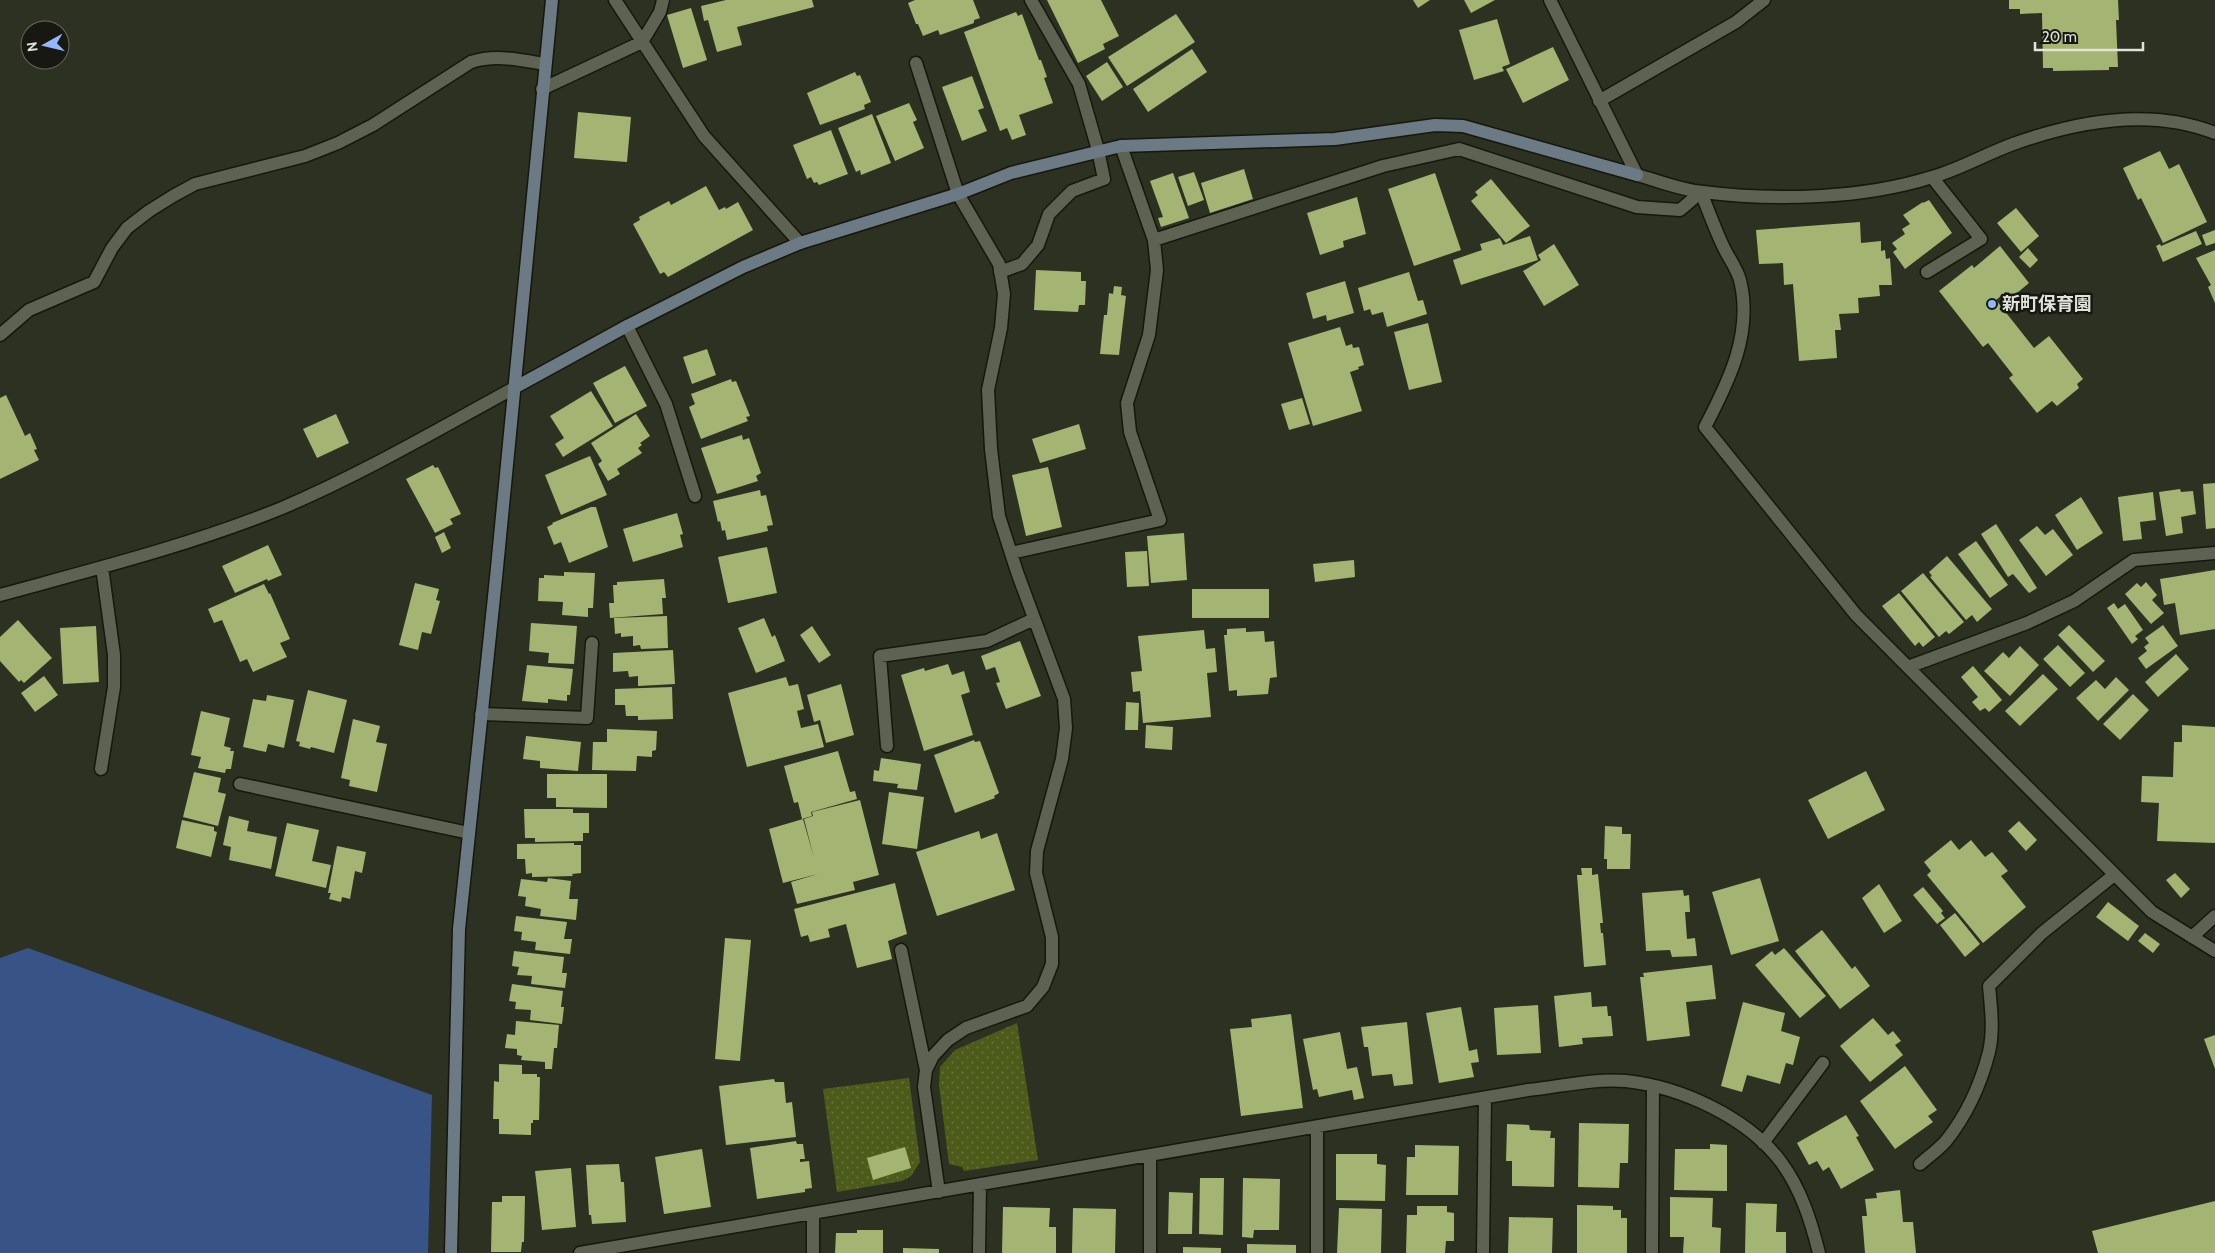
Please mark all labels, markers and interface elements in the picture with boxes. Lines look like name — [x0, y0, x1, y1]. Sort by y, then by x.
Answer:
north arrow — [20, 20, 70, 70]
scale bar — [2035, 20, 2142, 52]
text: 20 m — [2042, 28, 2077, 46]
text: N — [23, 41, 42, 53]
place label: 新町保育園 — [2002, 293, 2092, 315]
marker: 新町保育園 — [1986, 298, 1998, 310]

